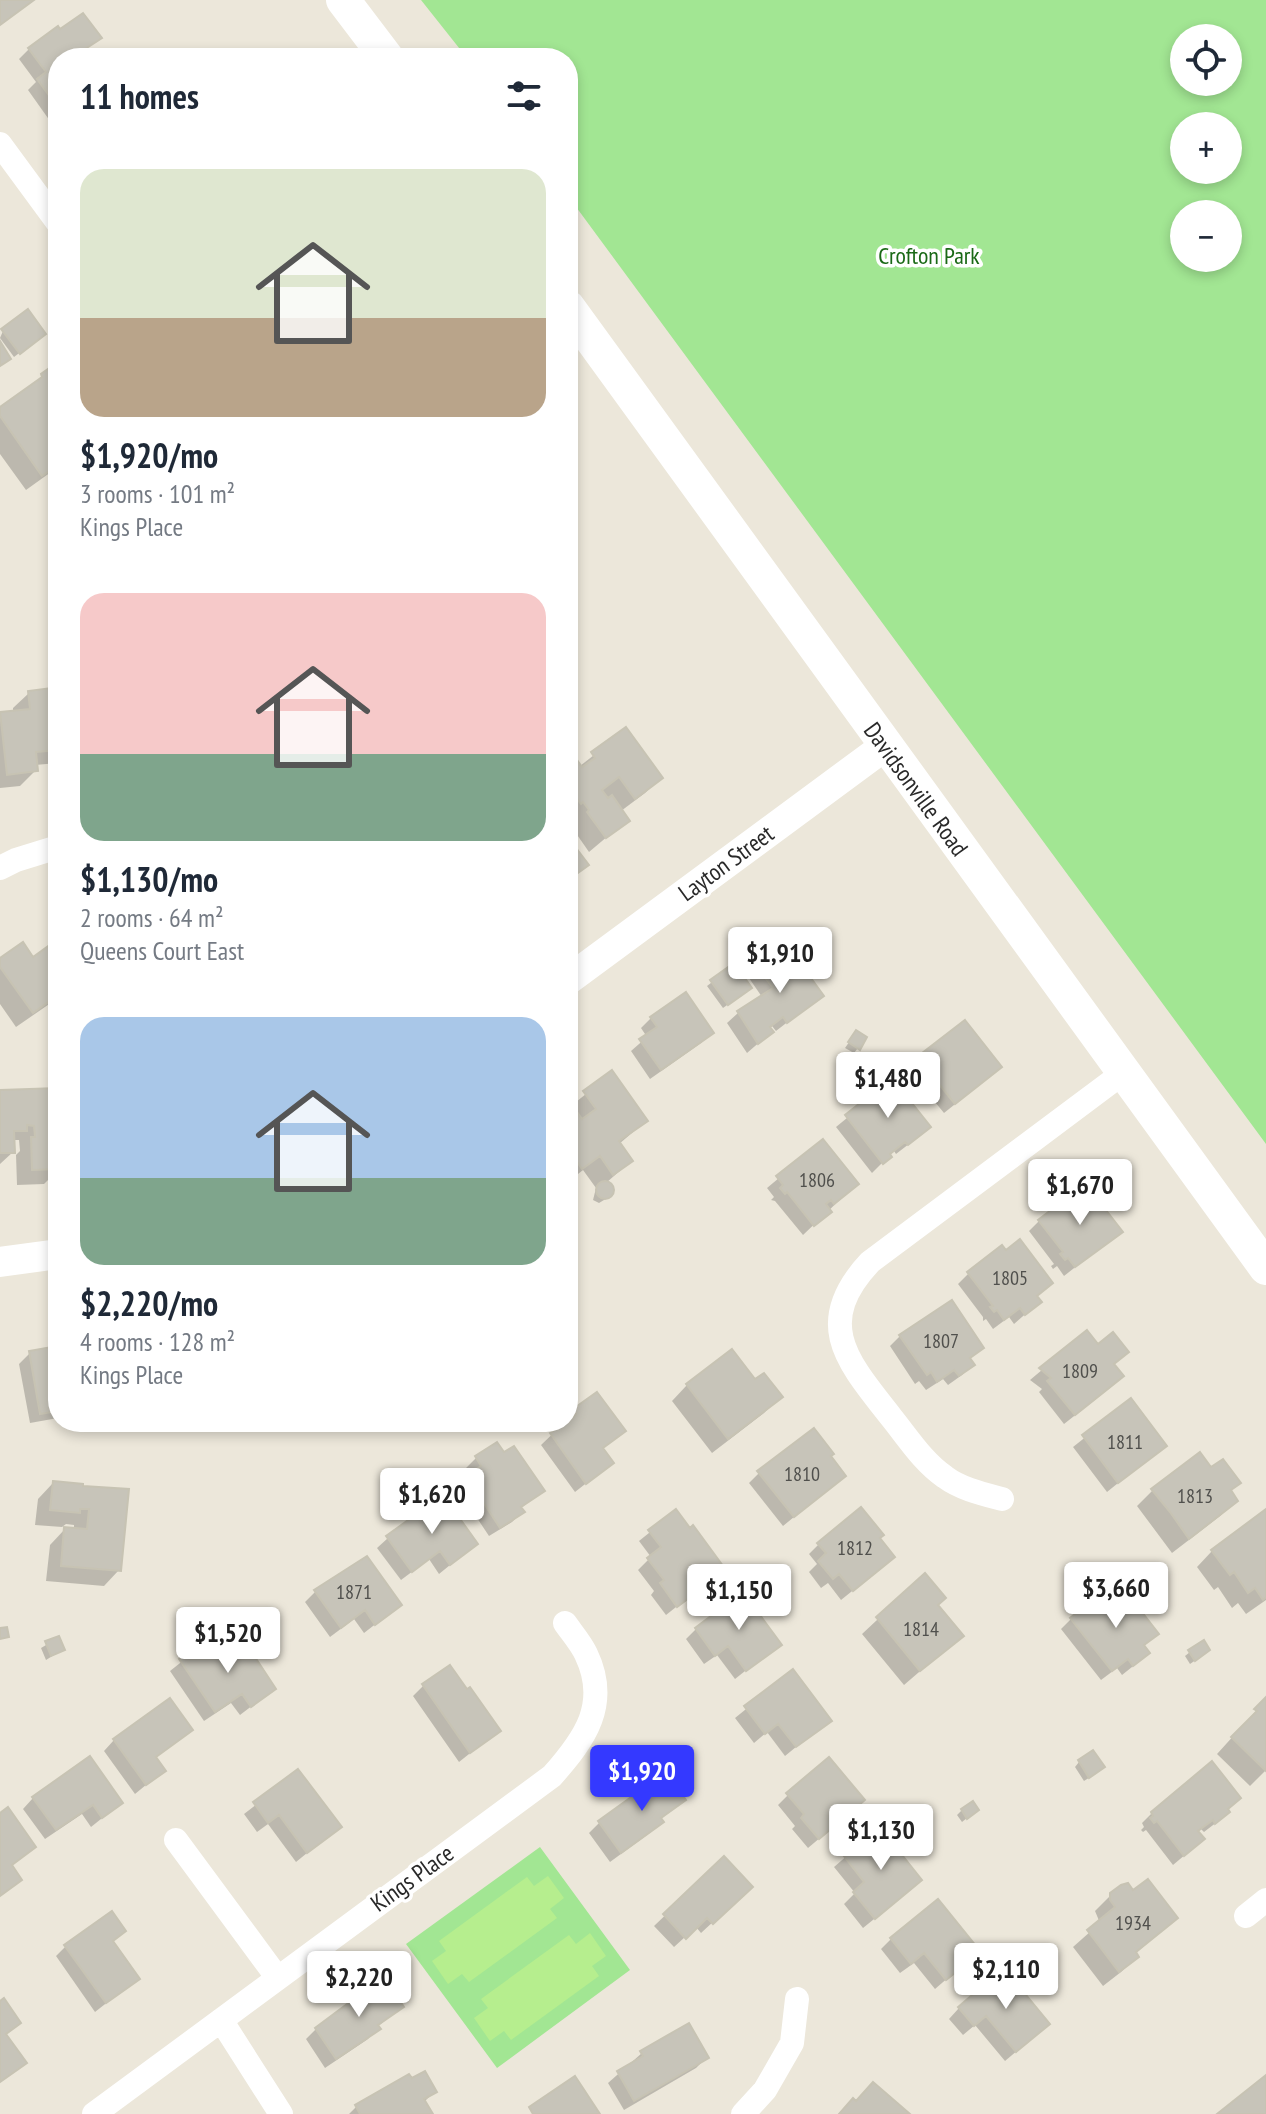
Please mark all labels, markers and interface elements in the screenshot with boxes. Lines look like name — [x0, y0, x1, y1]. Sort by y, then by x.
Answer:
map controls — [1170, 24, 1242, 272]
button: locate — [1170, 24, 1242, 96]
text: 11 homes — [80, 74, 199, 118]
icon: filters — [502, 74, 546, 118]
button: + — [1170, 112, 1242, 184]
button: − — [1170, 200, 1242, 272]
icon: home — [241, 221, 385, 365]
park label: Crofton Park — [878, 240, 980, 271]
text: $1,920/mo — [80, 433, 218, 477]
text: 3 rooms · 101 m² — [80, 477, 235, 510]
text: Kings Place — [80, 510, 183, 543]
icon: home — [241, 645, 385, 789]
street label: Davidsonville Road — [857, 716, 975, 862]
street label: Layton Street — [672, 818, 780, 908]
text: $1,130/mo — [80, 857, 218, 901]
text: 2 rooms · 64 m² — [80, 901, 224, 934]
pin: $1,910 — [715, 927, 845, 995]
text: Queens Court East — [80, 934, 244, 967]
text: $1,910 — [746, 936, 814, 969]
pin: $1,480 — [823, 1052, 953, 1120]
text: $1,480 — [854, 1061, 922, 1094]
icon: home — [241, 1069, 385, 1213]
pin: $1,670 — [1015, 1159, 1145, 1227]
house number: 1806 — [799, 1167, 835, 1193]
text: $1,670 — [1046, 1168, 1114, 1201]
house number: 1805 — [992, 1265, 1028, 1291]
text: $2,220/mo — [80, 1281, 218, 1325]
text: 4 rooms · 128 m² — [80, 1325, 235, 1358]
house number: 1807 — [923, 1328, 959, 1354]
text: Kings Place — [80, 1358, 183, 1391]
house number: 1809 — [1062, 1358, 1098, 1384]
house number: 1811 — [1107, 1429, 1143, 1455]
house number: 1810 — [784, 1461, 820, 1487]
pin: $1,620 — [367, 1468, 497, 1536]
text: $1,620 — [398, 1477, 466, 1510]
house number: 1813 — [1177, 1483, 1213, 1509]
house number: 1812 — [837, 1535, 873, 1561]
pin: $3,660 — [1051, 1562, 1181, 1630]
pin: $1,150 — [674, 1564, 804, 1632]
text: $3,660 — [1082, 1571, 1150, 1604]
text: $1,150 — [705, 1573, 773, 1606]
house number: 1871 — [336, 1579, 372, 1605]
pin: $1,520 — [163, 1607, 293, 1675]
text: $1,520 — [194, 1616, 262, 1649]
house number: 1814 — [903, 1616, 939, 1642]
pin: $1,920 — [577, 1745, 707, 1813]
text: $1,920 — [608, 1754, 676, 1787]
pin: $1,130 — [816, 1804, 946, 1872]
text: $1,130 — [847, 1813, 915, 1846]
street label: Kings Place — [364, 1837, 460, 1919]
house number: 1934 — [1115, 1910, 1151, 1936]
pin: $2,110 — [941, 1943, 1071, 2011]
pin: $2,220 — [294, 1951, 424, 2019]
text: $2,110 — [972, 1952, 1040, 1985]
text: $2,220 — [325, 1960, 393, 1993]

